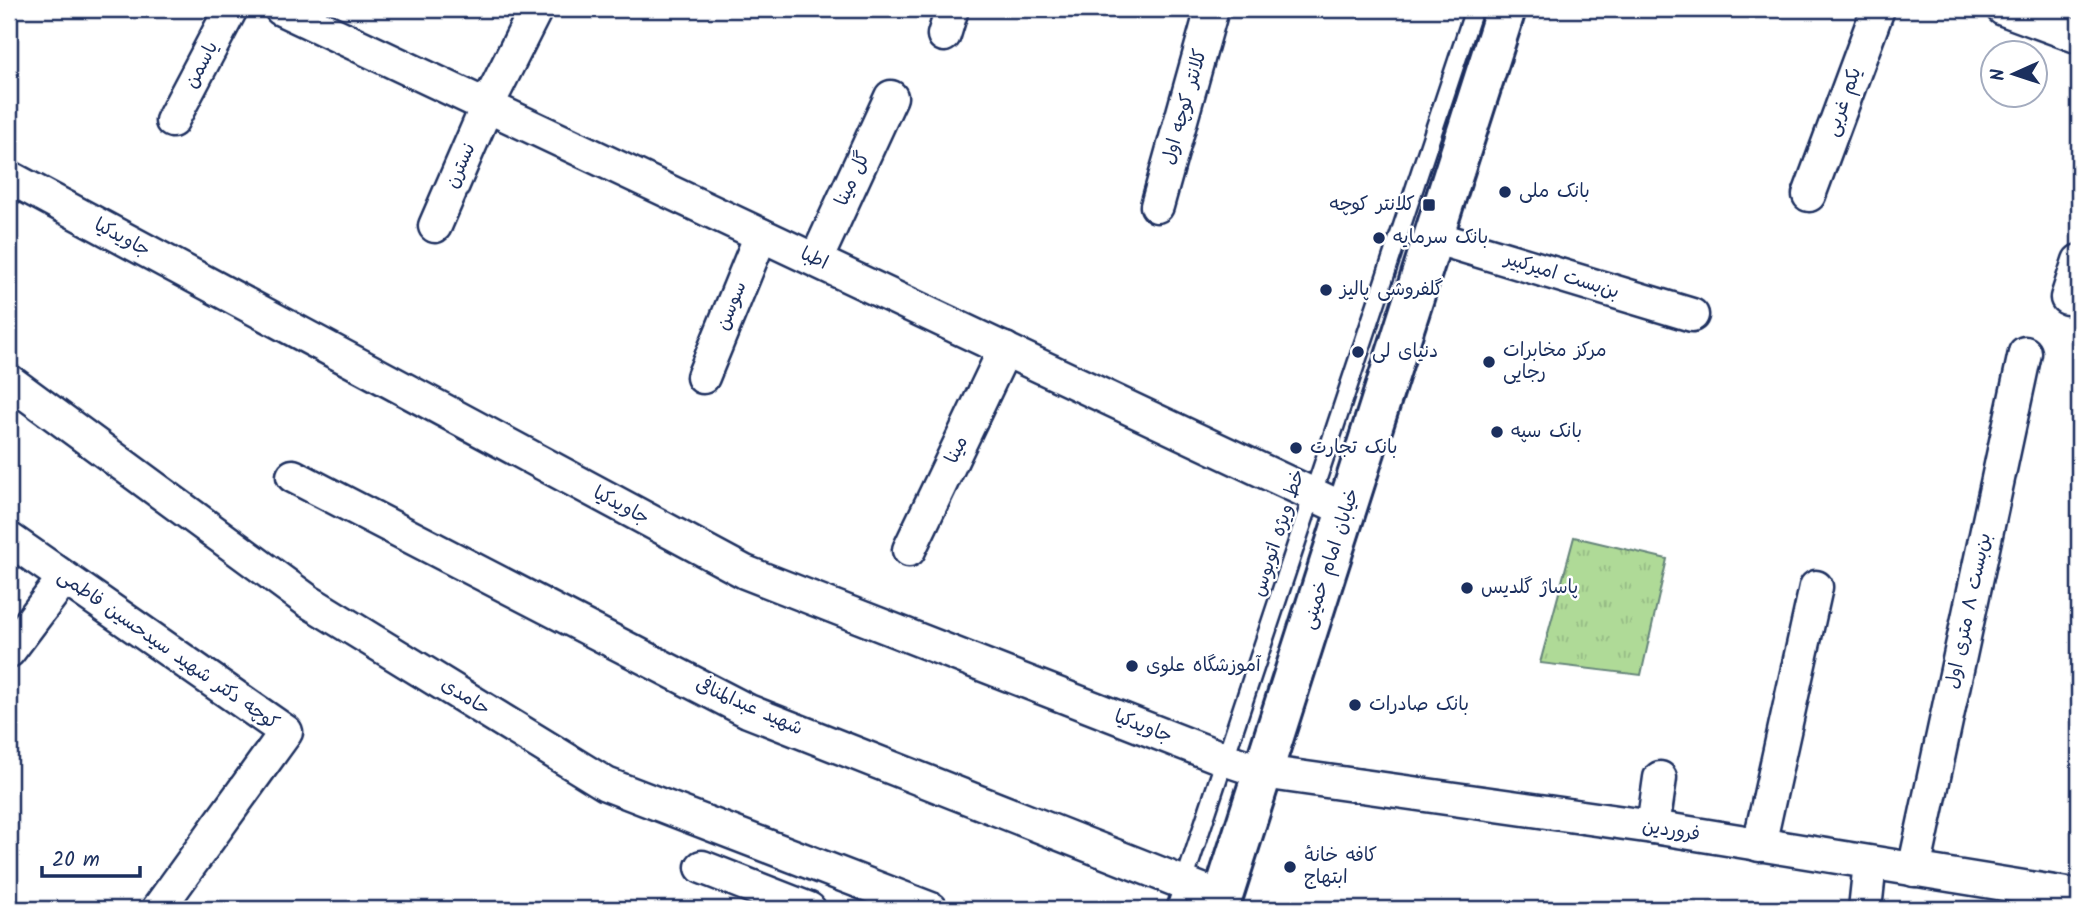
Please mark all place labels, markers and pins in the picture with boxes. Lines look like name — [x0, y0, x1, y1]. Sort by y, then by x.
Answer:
place label: بانک ملی — [1519, 177, 1590, 207]
marker: بانک ملی — [1497, 184, 1513, 200]
place label: کلانتر کوچه — [1330, 190, 1415, 220]
marker: کلانتر کوچه — [1421, 197, 1437, 213]
place label: بانک سرمایه — [1393, 223, 1488, 253]
marker: بانک سرمایه — [1371, 230, 1387, 246]
place label: گلفروشی پالیز — [1338, 275, 1443, 305]
marker: گلفروشی پالیز — [1318, 282, 1334, 298]
place label: مرکز مخابرات رجایی — [1503, 336, 1607, 388]
place label: دنیای لی — [1372, 337, 1438, 367]
marker: دنیای لی — [1350, 344, 1366, 360]
marker: مرکز مخابرات رجایی — [1481, 354, 1497, 370]
place label: بانک سپه — [1511, 417, 1582, 447]
marker: بانک سپه — [1489, 424, 1505, 440]
place label: بانک تجارت — [1310, 433, 1398, 463]
marker: بانک تجارت — [1288, 440, 1304, 456]
place label: پاساژ گلدیس — [1481, 573, 1578, 603]
marker: پاساژ گلدیس — [1459, 580, 1475, 596]
place label: آموزشگاه علوی — [1146, 651, 1262, 681]
marker: آموزشگاه علوی — [1124, 658, 1140, 674]
place label: بانک صادرات — [1369, 690, 1469, 720]
marker: بانک صادرات — [1347, 697, 1363, 713]
place label: کافه خانهٔ ابتهاج — [1304, 841, 1377, 893]
marker: کافه خانهٔ ابتهاج — [1282, 859, 1298, 875]

